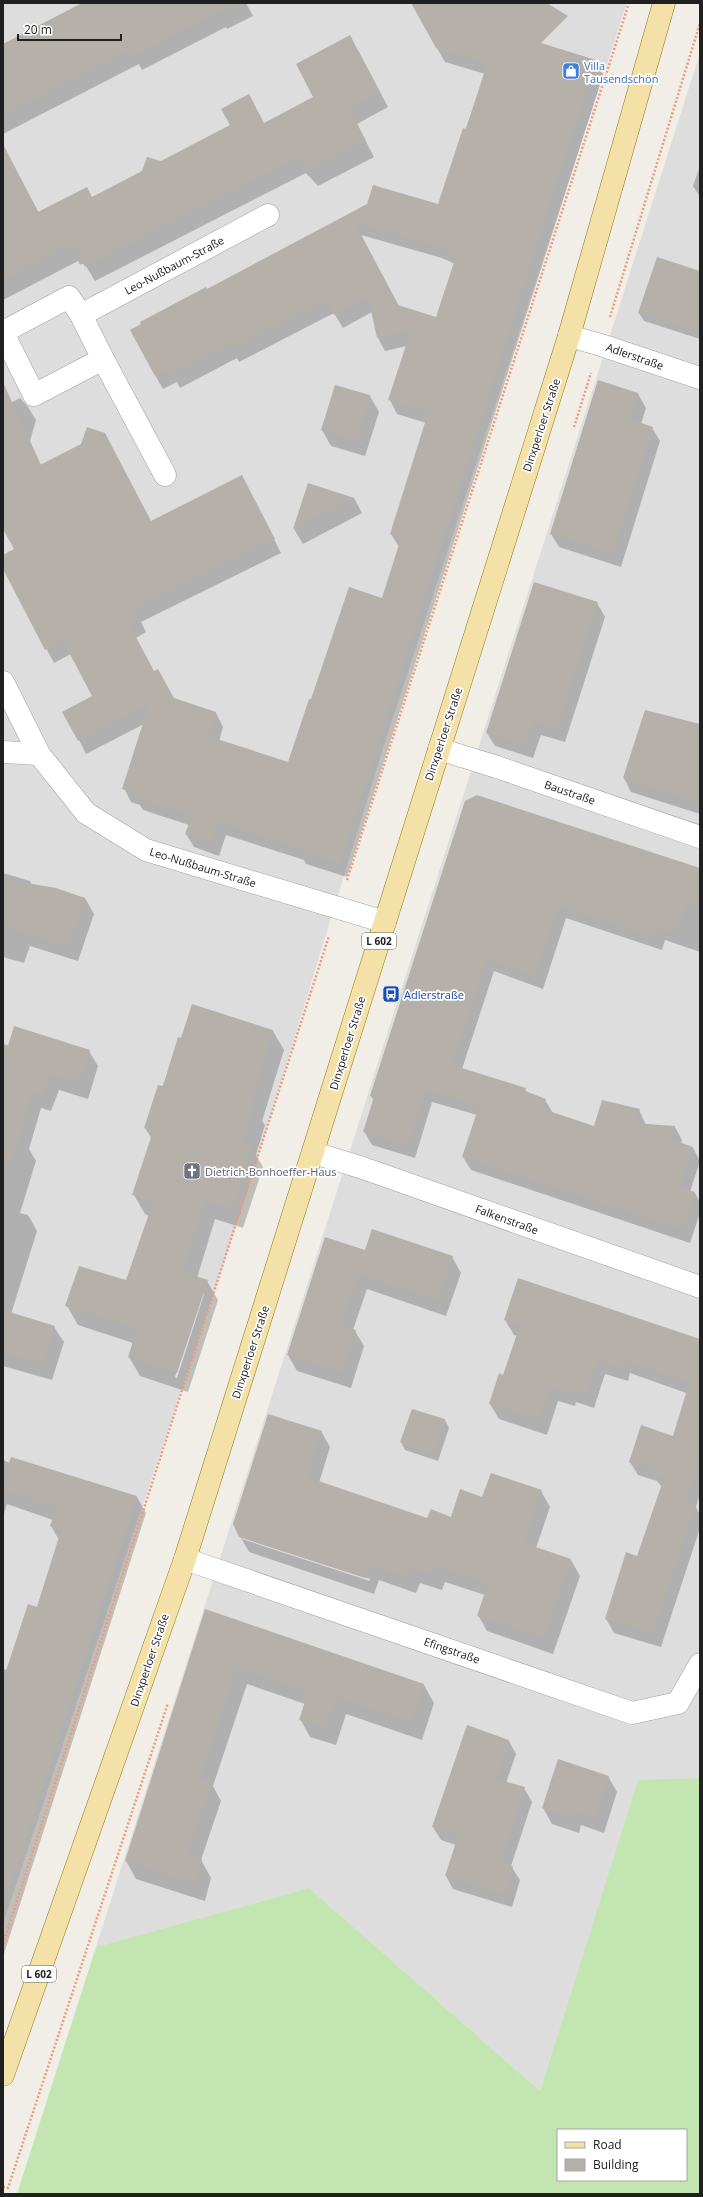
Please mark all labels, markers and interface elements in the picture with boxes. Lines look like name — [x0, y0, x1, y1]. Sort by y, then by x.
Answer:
scale bar — [18, 16, 121, 42]
text: 20 m — [24, 21, 52, 38]
place label: Villa Tausendschön — [584, 58, 658, 86]
shop icon: Villa Tausendschön — [561, 61, 581, 81]
street label: Leo-Nußbaum-Straße — [122, 232, 226, 298]
street label: Adlerstraße — [604, 339, 666, 373]
street label: Dinxperloer Straße — [519, 376, 563, 474]
street label: Dinxperloer Straße — [421, 685, 465, 783]
street label: Baustraße — [543, 776, 597, 808]
street label: Leo-Nußbaum-Straße — [148, 844, 258, 890]
road number: L 602 — [362, 933, 396, 949]
bus stop icon: Adlerstraße — [381, 984, 401, 1004]
place label: Adlerstraße — [404, 987, 464, 1002]
street label: Dinxperloer Straße — [326, 994, 368, 1092]
church icon: Dietrich-Bonhoeffer-Haus — [182, 1161, 202, 1181]
place label: Dietrich-Bonhoeffer-Haus — [205, 1164, 337, 1179]
street label: Falkenstraße — [473, 1201, 541, 1237]
street label: Dinxperloer Straße — [228, 1303, 272, 1401]
street label: Dinxperloer Straße — [126, 1612, 172, 1708]
street label: Efingstraße — [422, 1633, 482, 1667]
road number: L 602 — [22, 1966, 56, 1982]
legend — [557, 2129, 687, 2181]
text: Road — [593, 2136, 622, 2153]
text: Building — [593, 2156, 639, 2173]

